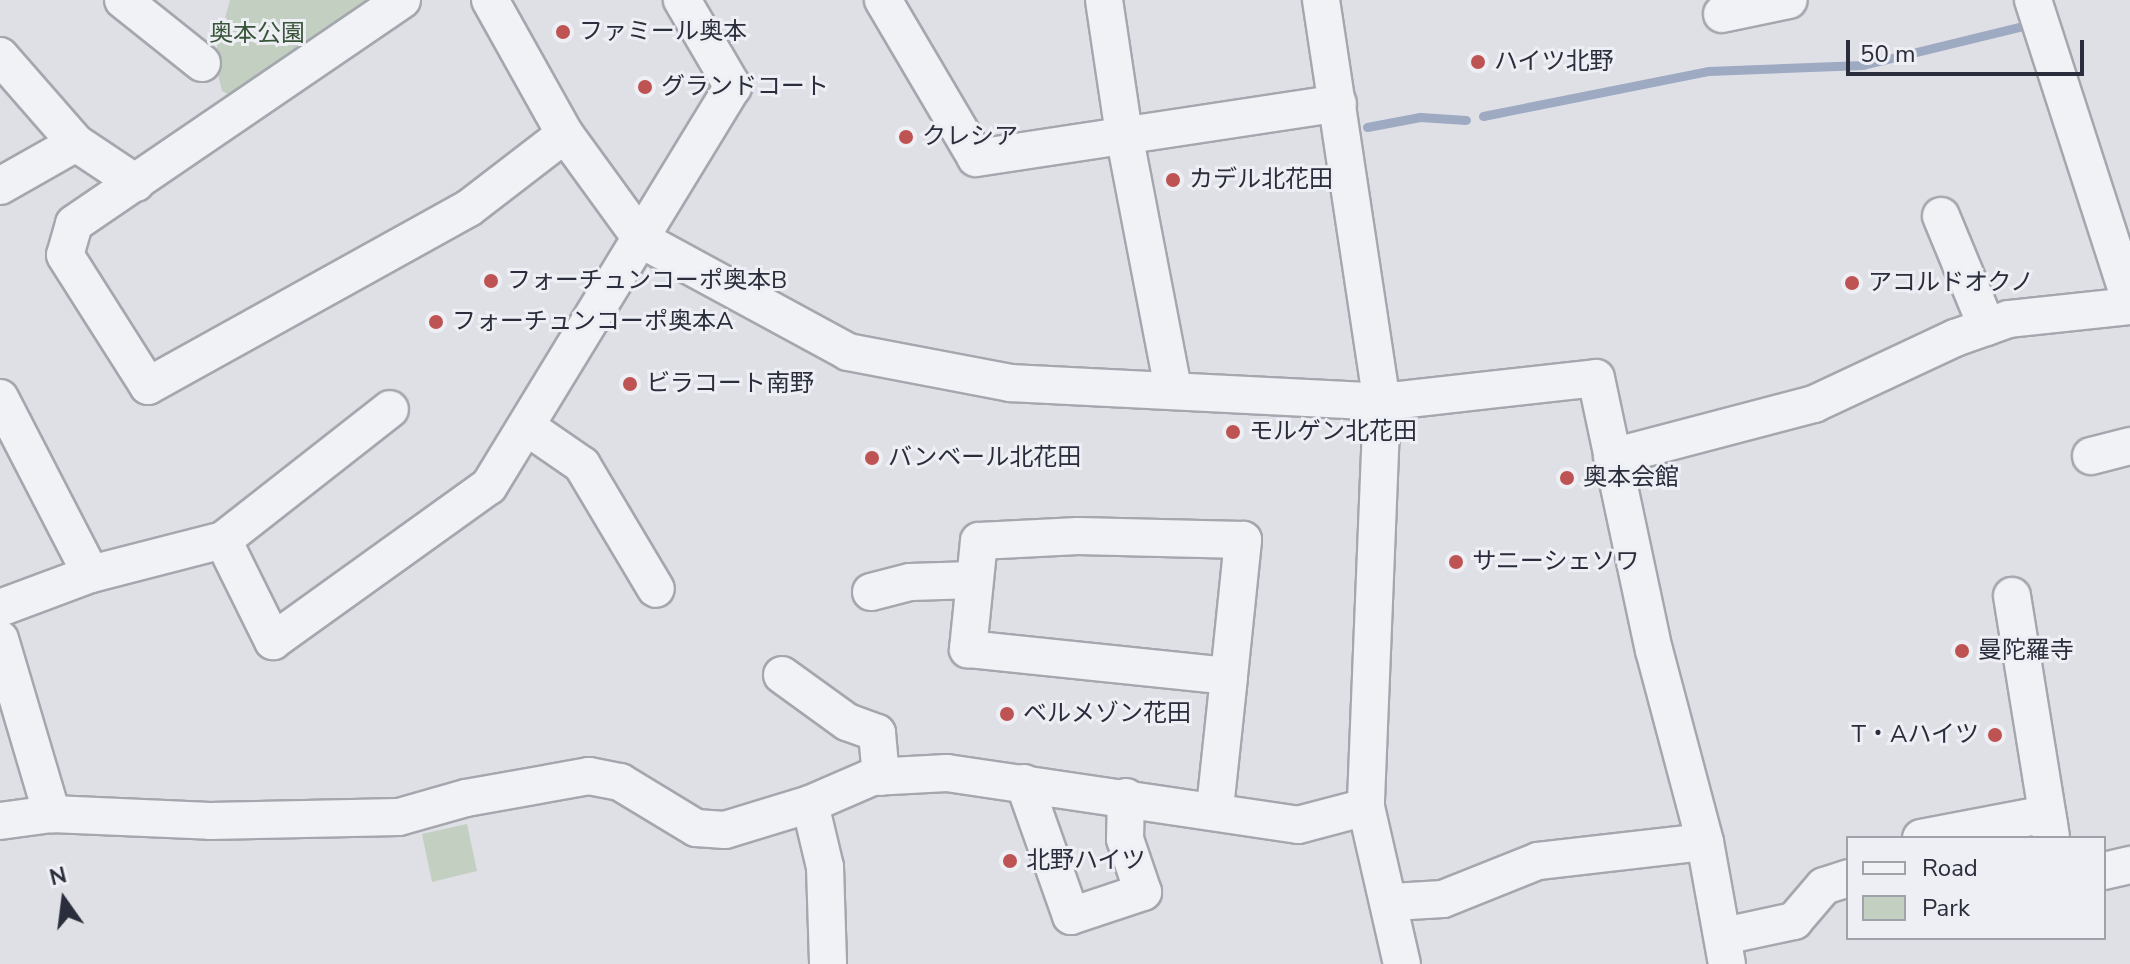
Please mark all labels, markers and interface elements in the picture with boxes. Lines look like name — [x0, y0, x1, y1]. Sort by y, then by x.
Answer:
place label: ファミール奥本 — [579, 18, 747, 46]
park label: 奥本公園 — [209, 20, 305, 48]
marker: ファミール奥本 — [554, 23, 572, 41]
scale bar — [1850, 24, 2088, 74]
text: 50 m — [1860, 38, 1916, 70]
place label: ハイツ北野 — [1494, 48, 1614, 76]
marker: ハイツ北野 — [1469, 53, 1487, 71]
place label: グランドコート — [661, 73, 829, 101]
marker: グランドコート — [636, 78, 654, 96]
place label: クレシア — [922, 123, 1018, 151]
marker: クレシア — [897, 128, 915, 146]
place label: カデル北花田 — [1189, 166, 1333, 194]
marker: カデル北花田 — [1164, 171, 1182, 189]
place label: フォーチュンコーポ奥本B — [507, 267, 787, 295]
place label: アコルドオクノ — [1868, 269, 2036, 297]
marker: フォーチュンコーポ奥本B — [482, 272, 500, 290]
marker: アコルドオクノ — [1843, 274, 1861, 292]
place label: フォーチュンコーポ奥本A — [452, 308, 733, 336]
marker: フォーチュンコーポ奥本A — [427, 313, 445, 331]
place label: ビラコート南野 — [646, 370, 814, 398]
marker: ビラコート南野 — [621, 375, 639, 393]
place label: モルゲン北花田 — [1249, 418, 1417, 446]
marker: モルゲン北花田 — [1224, 423, 1242, 441]
place label: バンベール北花田 — [888, 444, 1080, 472]
marker: バンベール北花田 — [863, 449, 881, 467]
place label: 奥本会館 — [1583, 464, 1679, 492]
marker: 奥本会館 — [1558, 469, 1576, 487]
place label: サニーシェソワ — [1472, 548, 1640, 576]
marker: サニーシェソワ — [1447, 553, 1465, 571]
place label: 曼陀羅寺 — [1978, 637, 2074, 665]
marker: 曼陀羅寺 — [1953, 642, 1971, 660]
place label: ベルメゾン花田 — [1023, 700, 1191, 728]
marker: ベルメゾン花田 — [998, 705, 1016, 723]
place label: T・Aハイツ — [1851, 721, 1979, 749]
marker: T・Aハイツ — [1986, 726, 2004, 744]
legend — [1846, 836, 2106, 940]
place label: 北野ハイツ — [1026, 847, 1146, 875]
marker: 北野ハイツ — [1001, 852, 1019, 870]
text: Road — [1922, 852, 1978, 884]
north arrow — [24, 860, 104, 940]
text: N — [47, 860, 70, 893]
text: Park — [1922, 892, 1970, 924]

